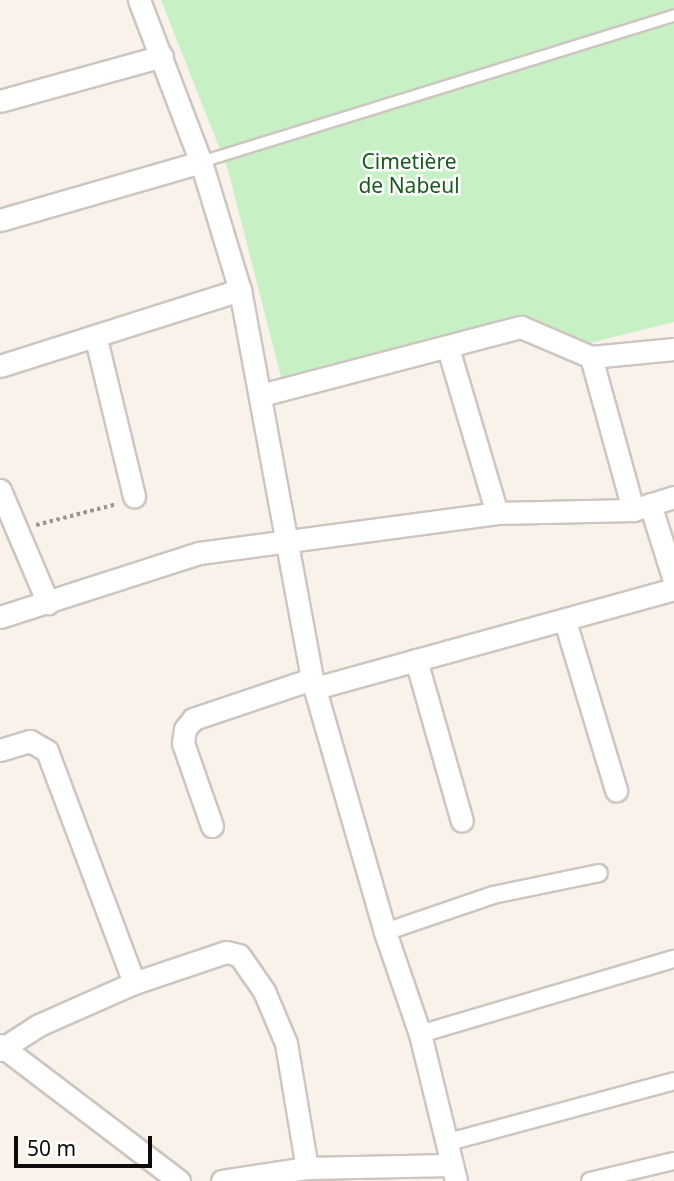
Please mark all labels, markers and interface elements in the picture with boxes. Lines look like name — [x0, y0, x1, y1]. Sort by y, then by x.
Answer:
park label: Cimetière de Nabeul — [358, 148, 460, 198]
scale bar — [18, 1122, 156, 1166]
text: 50 m — [27, 1134, 76, 1162]

